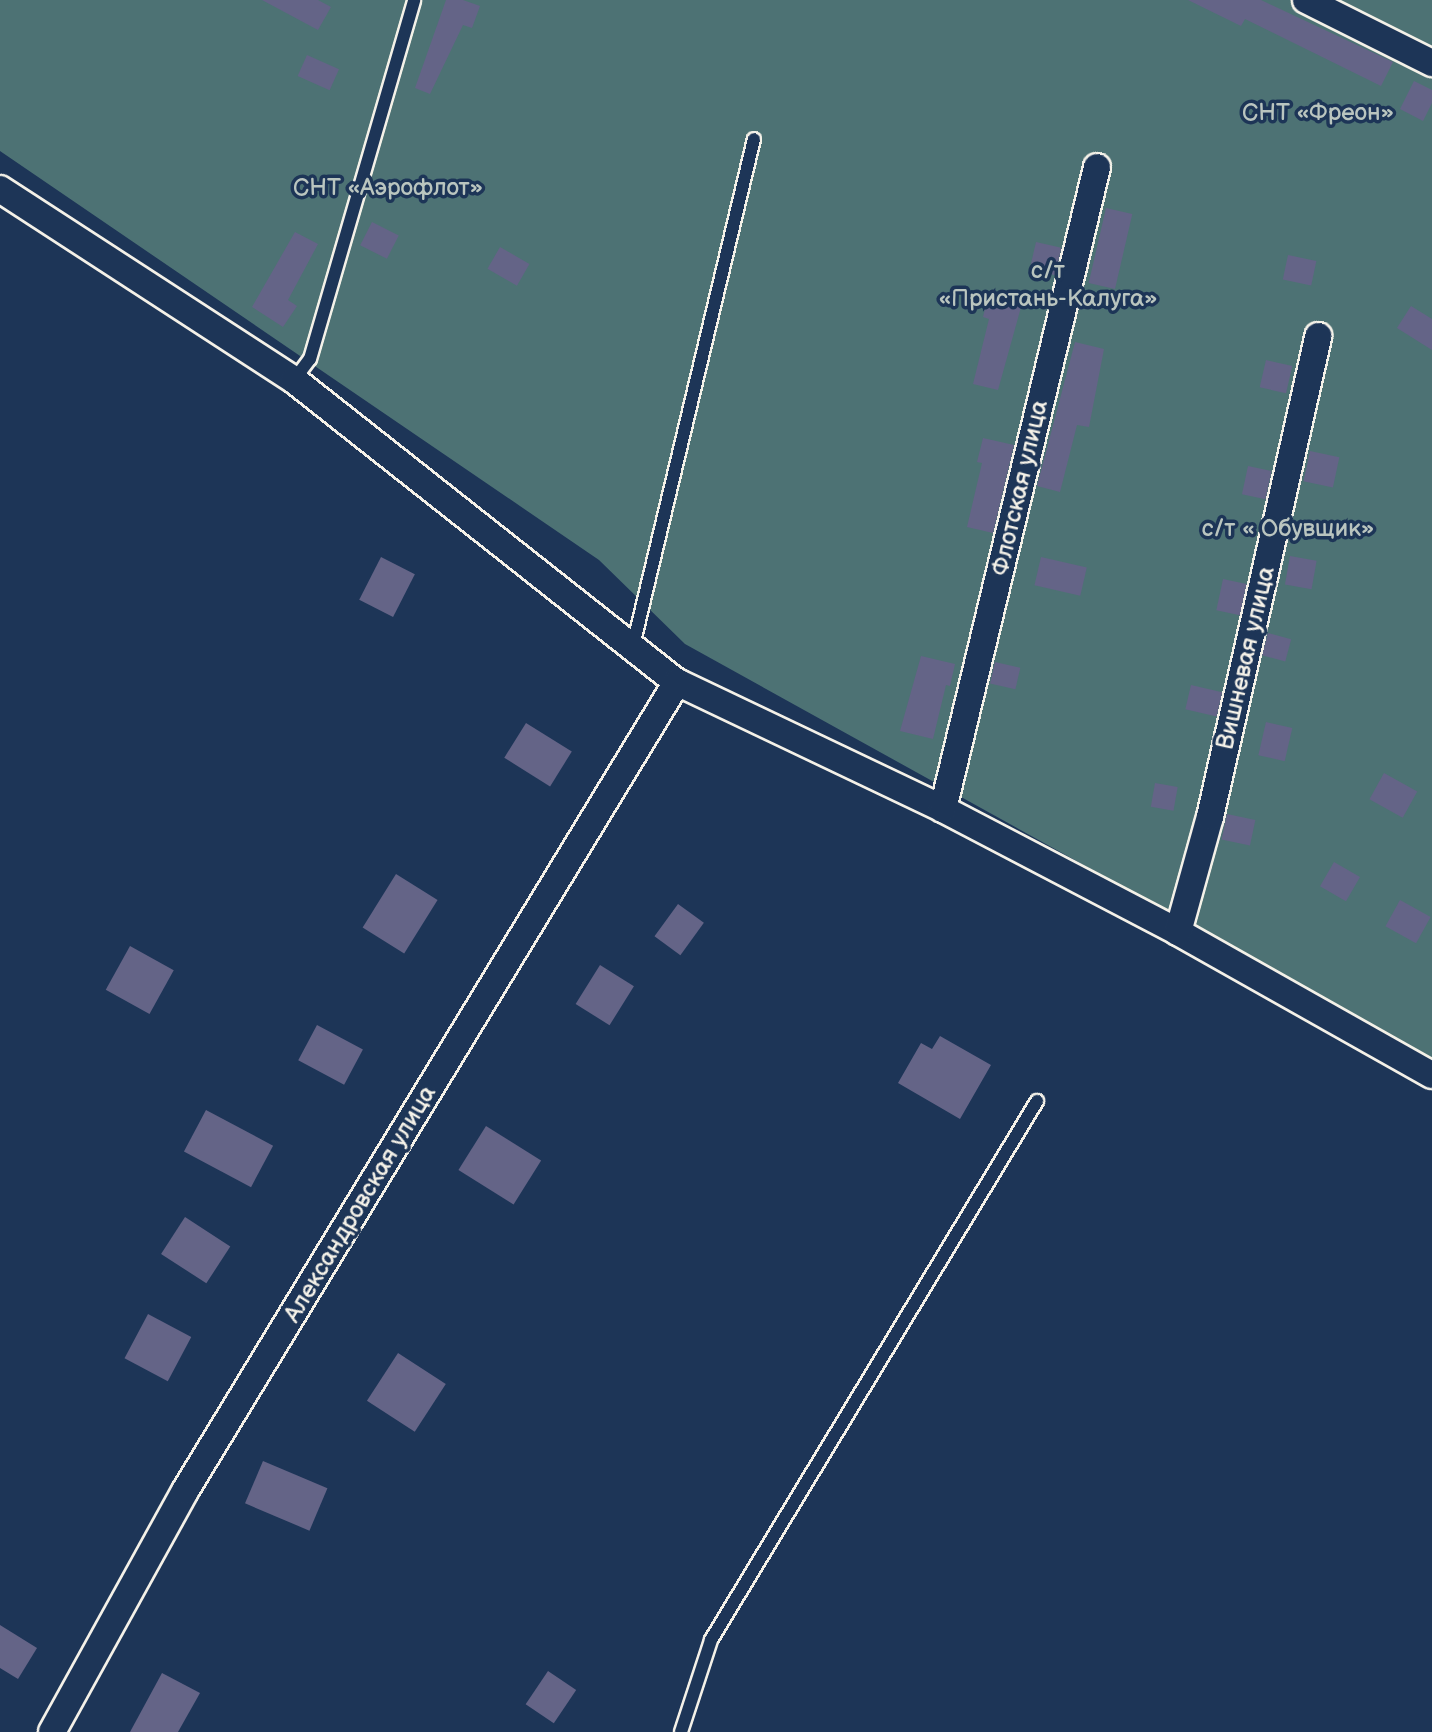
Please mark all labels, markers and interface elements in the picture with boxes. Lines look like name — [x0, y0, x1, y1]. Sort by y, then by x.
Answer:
park label: СНТ «Фреон» — [1242, 99, 1394, 127]
park label: СНТ «Аэрофлот» — [293, 174, 483, 202]
park label: с/т «Пристань-Калуга» — [938, 257, 1158, 313]
street label: Флотская улица — [986, 397, 1054, 579]
park label: с/т « Обувщик» — [1202, 515, 1374, 543]
street label: Вишневая улица — [1211, 564, 1281, 752]
street label: Александровская улица — [278, 1080, 442, 1328]

